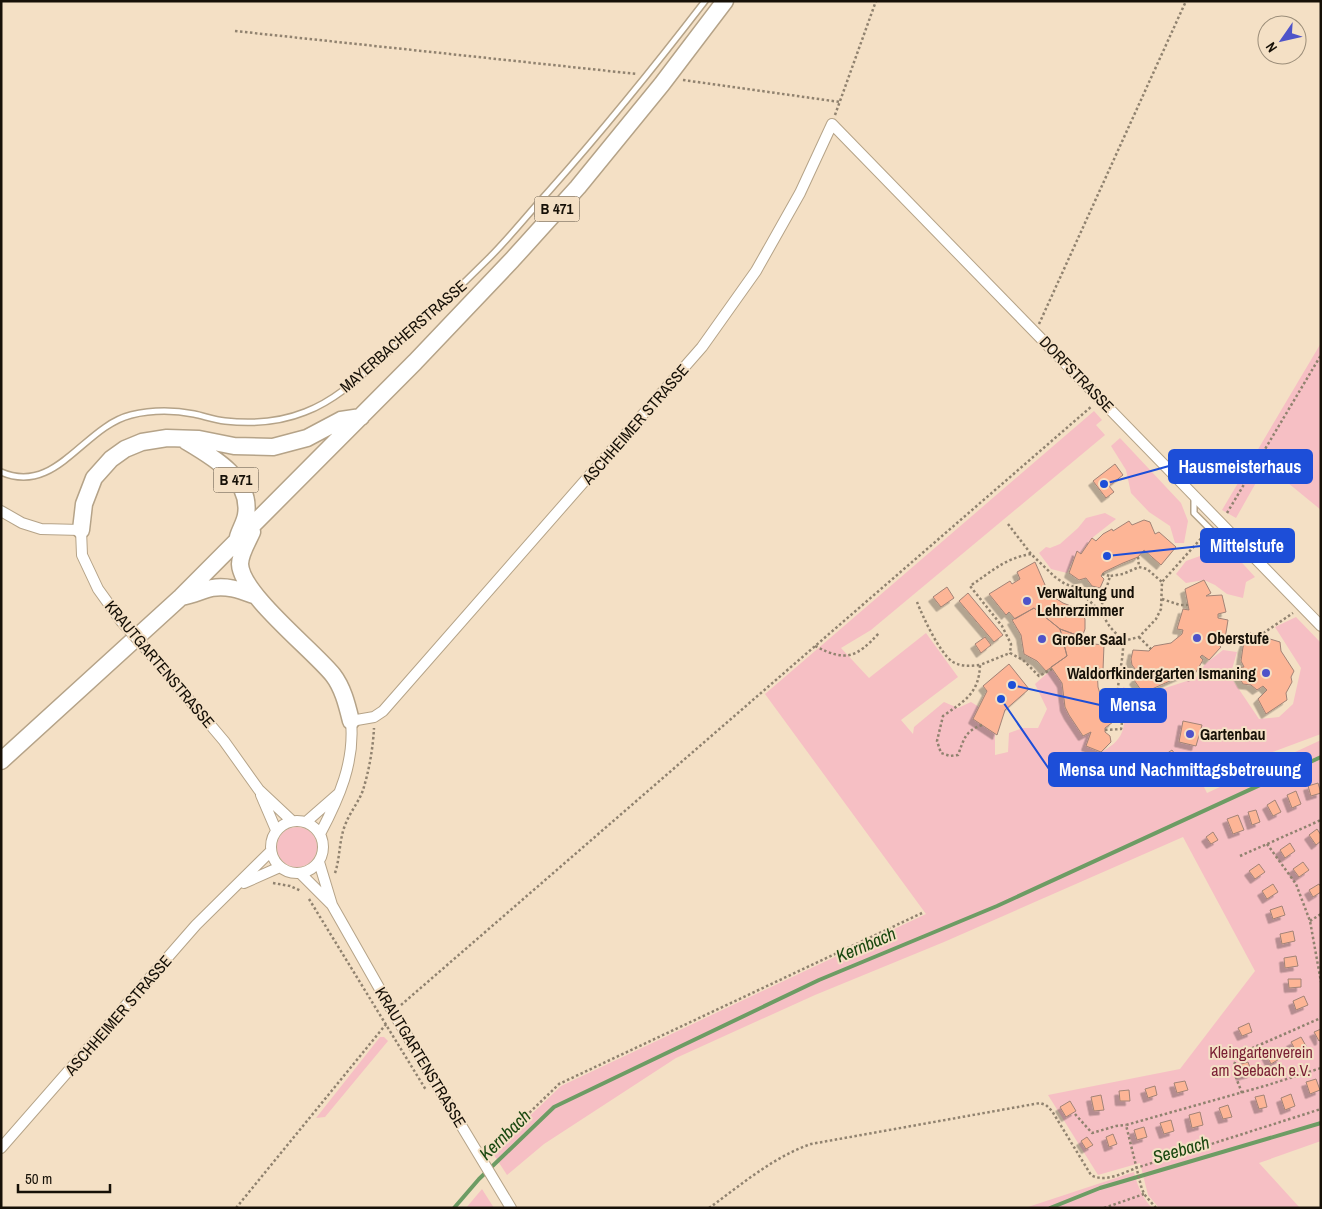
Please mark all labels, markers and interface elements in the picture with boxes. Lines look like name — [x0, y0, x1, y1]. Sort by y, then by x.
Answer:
north arrow — [1257, 15, 1307, 65]
text: N — [1261, 39, 1281, 56]
road number: B 471 — [534, 196, 580, 222]
street label: MAYERBACHERSTRASSE — [335, 275, 471, 397]
street label: DORFSTRASSE — [1035, 331, 1119, 417]
street label: ASCHHEIMER STRASSE — [576, 359, 693, 489]
callout: Hausmeisterhaus — [1169, 450, 1312, 483]
text: Hausmeisterhaus — [1178, 454, 1302, 479]
road number: B 471 — [214, 468, 258, 492]
callout: Mittelstufe — [1201, 529, 1294, 562]
text: Mittelstufe — [1210, 533, 1284, 558]
place label: Verwaltung und Lehrerzimmer — [1037, 581, 1134, 621]
marker: Verwaltung und Lehrerzimmer — [1021, 595, 1033, 607]
street label: KRAUTGARTENSTRASSE — [100, 596, 220, 732]
place label: Oberstufe — [1207, 627, 1269, 649]
place label: Großer Saal — [1052, 628, 1126, 650]
marker: Oberstufe — [1191, 632, 1203, 644]
marker: Großer Saal — [1036, 633, 1048, 645]
place label: Waldorfkindergarten Ismaning — [1067, 662, 1256, 684]
marker: Waldorfkindergarten Ismaning — [1260, 667, 1272, 679]
callout: Mensa — [1100, 689, 1166, 722]
text: Mensa — [1110, 692, 1157, 717]
place label: Gartenbau — [1200, 723, 1266, 745]
marker: Gartenbau — [1184, 728, 1196, 740]
callout: Mensa und Nachmittagsbetreuung — [1049, 753, 1311, 786]
text: Mensa und Nachmittagsbetreuung — [1059, 757, 1301, 782]
water label: Kernbach — [832, 921, 900, 968]
street label: ASCHHEIMER STRASSE — [59, 950, 176, 1080]
street label: KRAUTGARTENSTRASSE — [370, 983, 472, 1131]
park label: Kleingartenverein am Seebach e.V. — [1209, 1041, 1313, 1081]
water label: Kernbach — [473, 1104, 536, 1166]
water label: Seebach — [1149, 1129, 1212, 1170]
scale bar — [18, 1162, 110, 1194]
text: 50 m — [25, 1168, 52, 1189]

